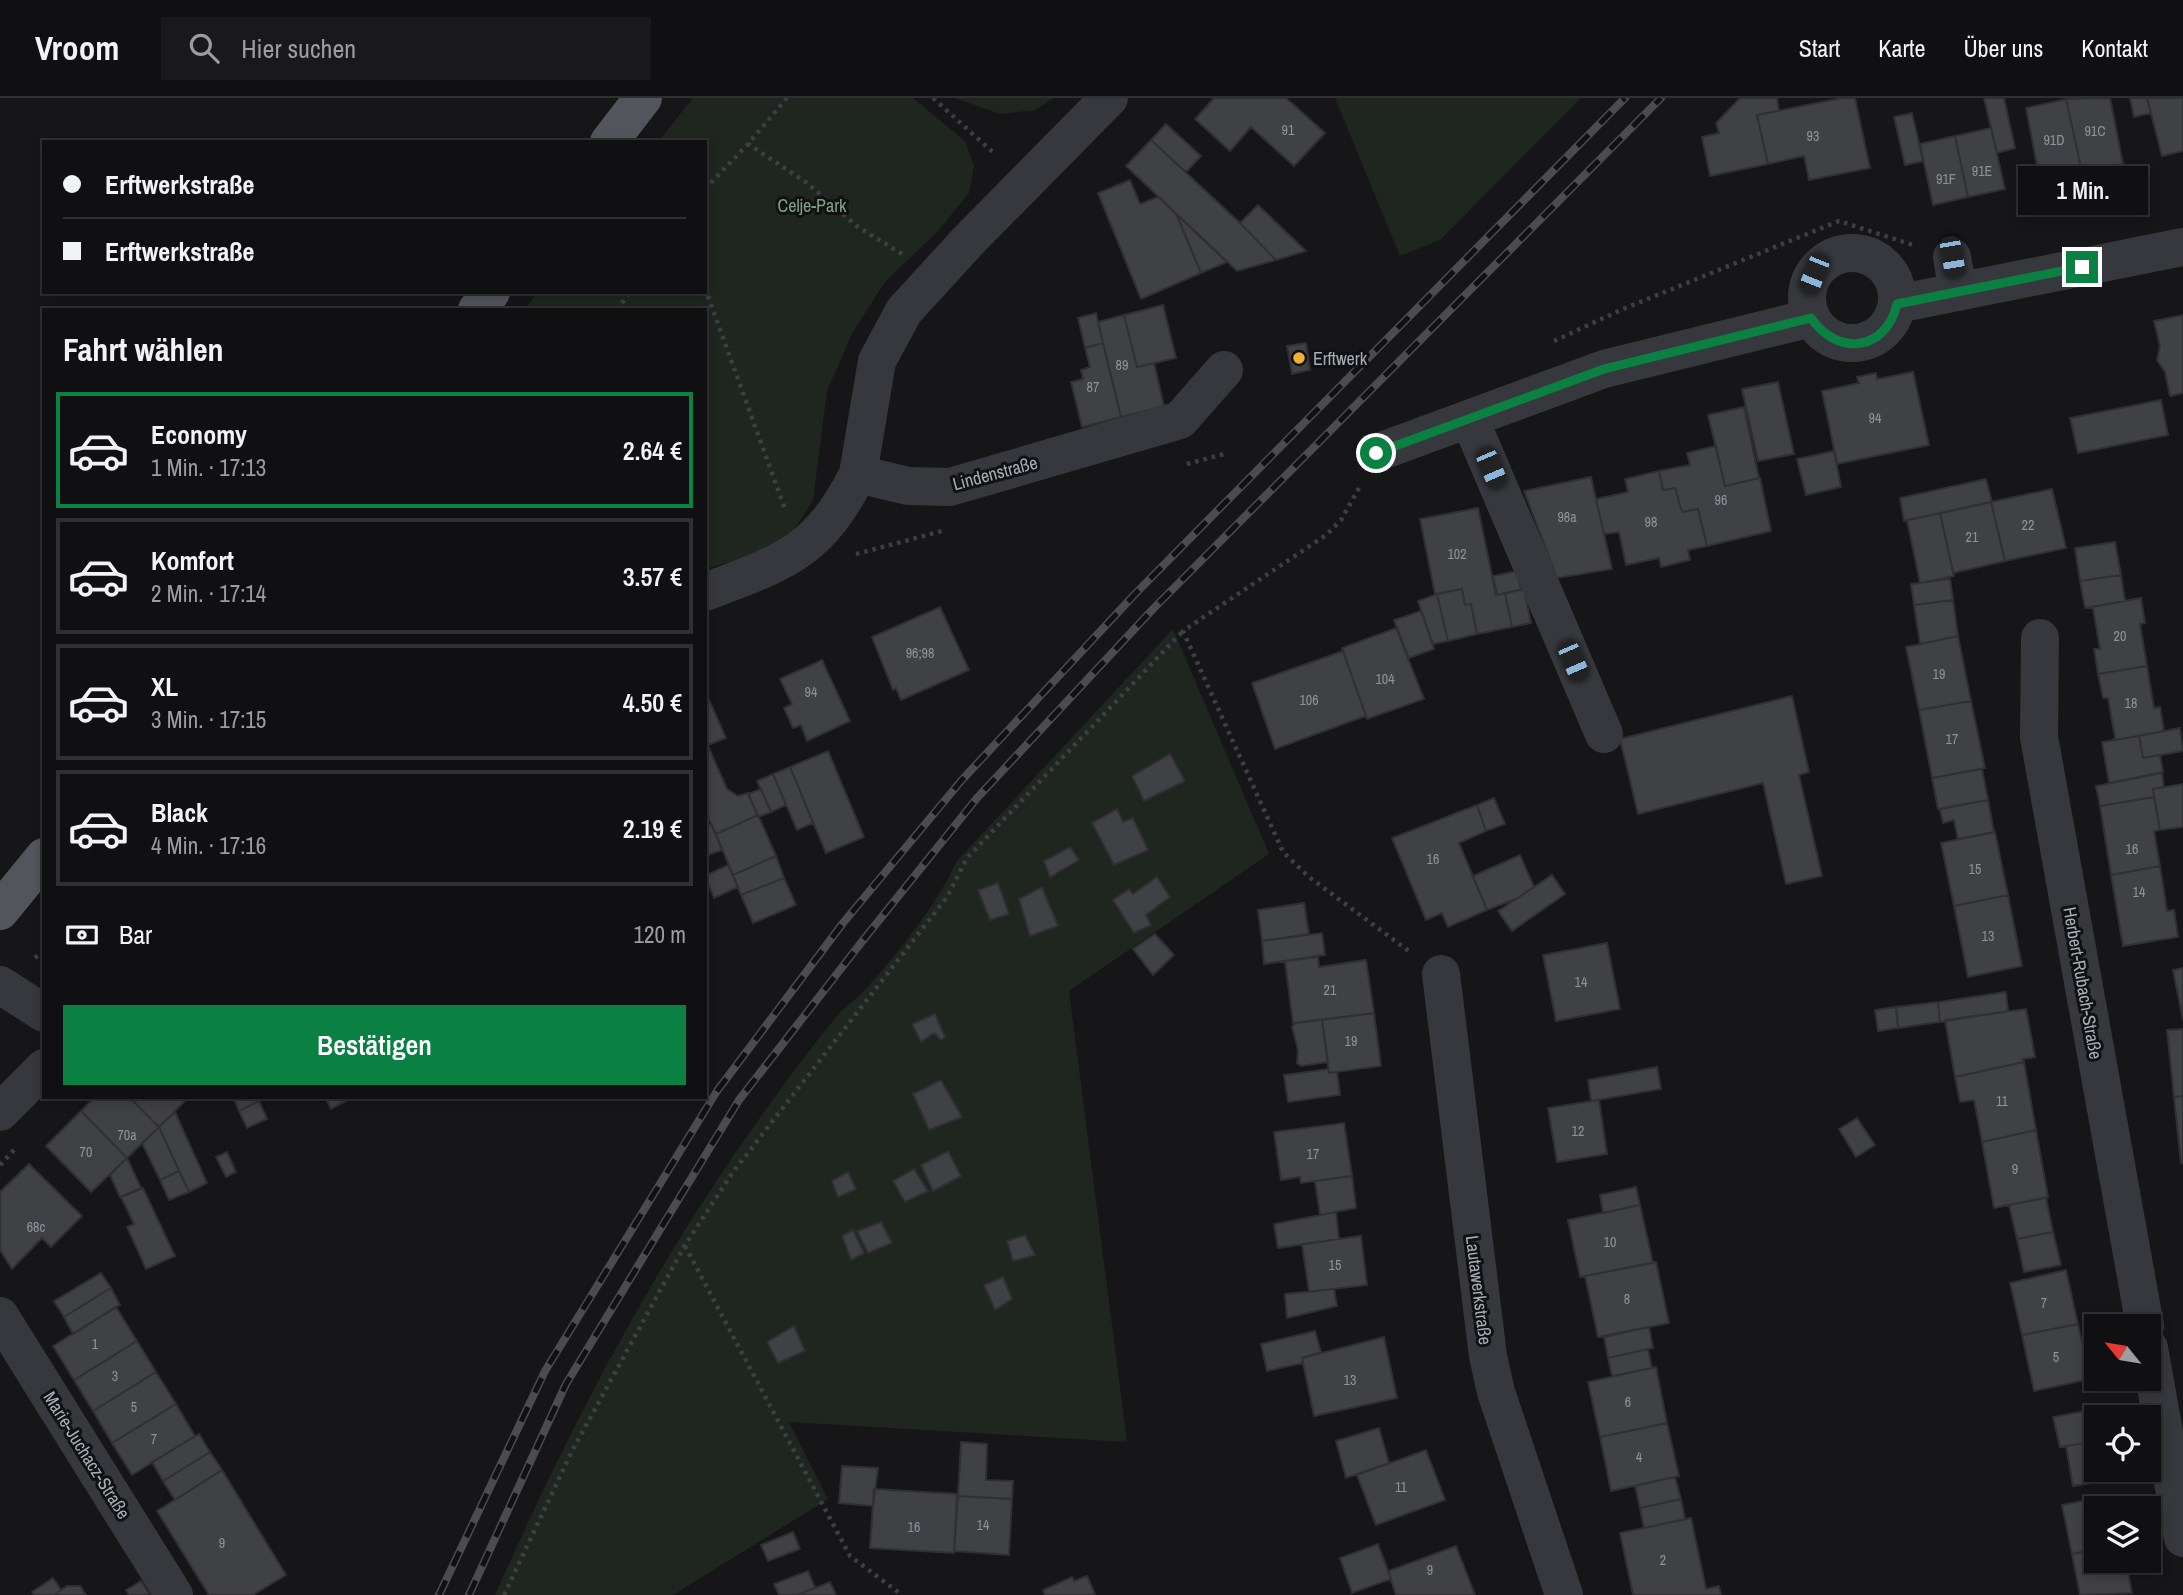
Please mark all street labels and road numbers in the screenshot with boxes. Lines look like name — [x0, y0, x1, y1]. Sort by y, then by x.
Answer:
street label: Lindenstraße — [950, 450, 1040, 496]
street label: Herbert-Rubach-Straße — [2057, 905, 2109, 1061]
street label: Lautawerkstraße — [1460, 1234, 1498, 1346]
street label: Marie-Juchacz-Straße — [38, 1386, 136, 1524]

